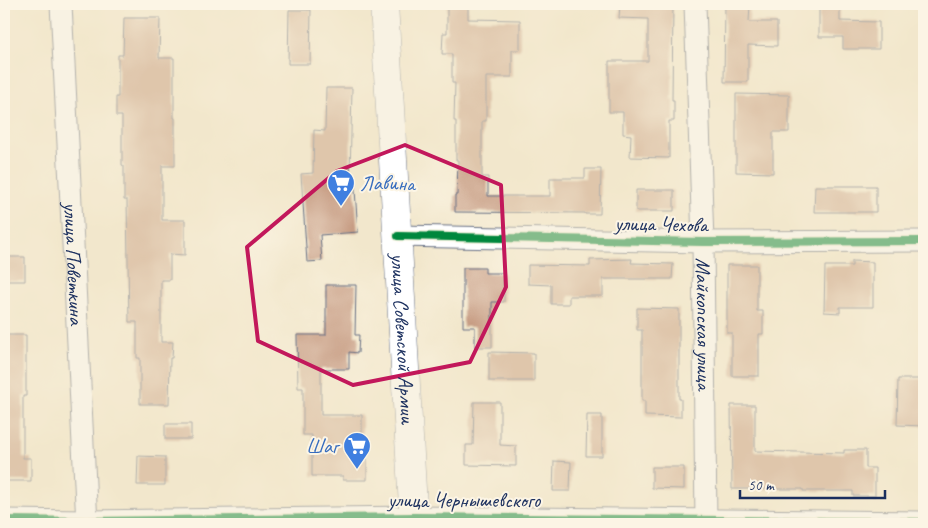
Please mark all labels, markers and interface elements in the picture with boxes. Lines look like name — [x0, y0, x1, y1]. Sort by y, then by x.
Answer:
supermarket icon: Лавина — [326, 168, 356, 207]
place label: Лавина — [360, 170, 417, 196]
street label: улица Поветкина — [58, 200, 90, 327]
street label: улица Чехова — [612, 210, 710, 238]
street label: улица Советской Армии — [385, 250, 421, 426]
street label: Майкопская улица — [690, 258, 718, 392]
supermarket icon: Шаг — [342, 431, 372, 470]
place label: Шаг — [306, 433, 341, 459]
scale bar — [740, 468, 886, 500]
text: 50 m — [748, 476, 775, 495]
street label: улица Чернышевского — [386, 487, 542, 513]

